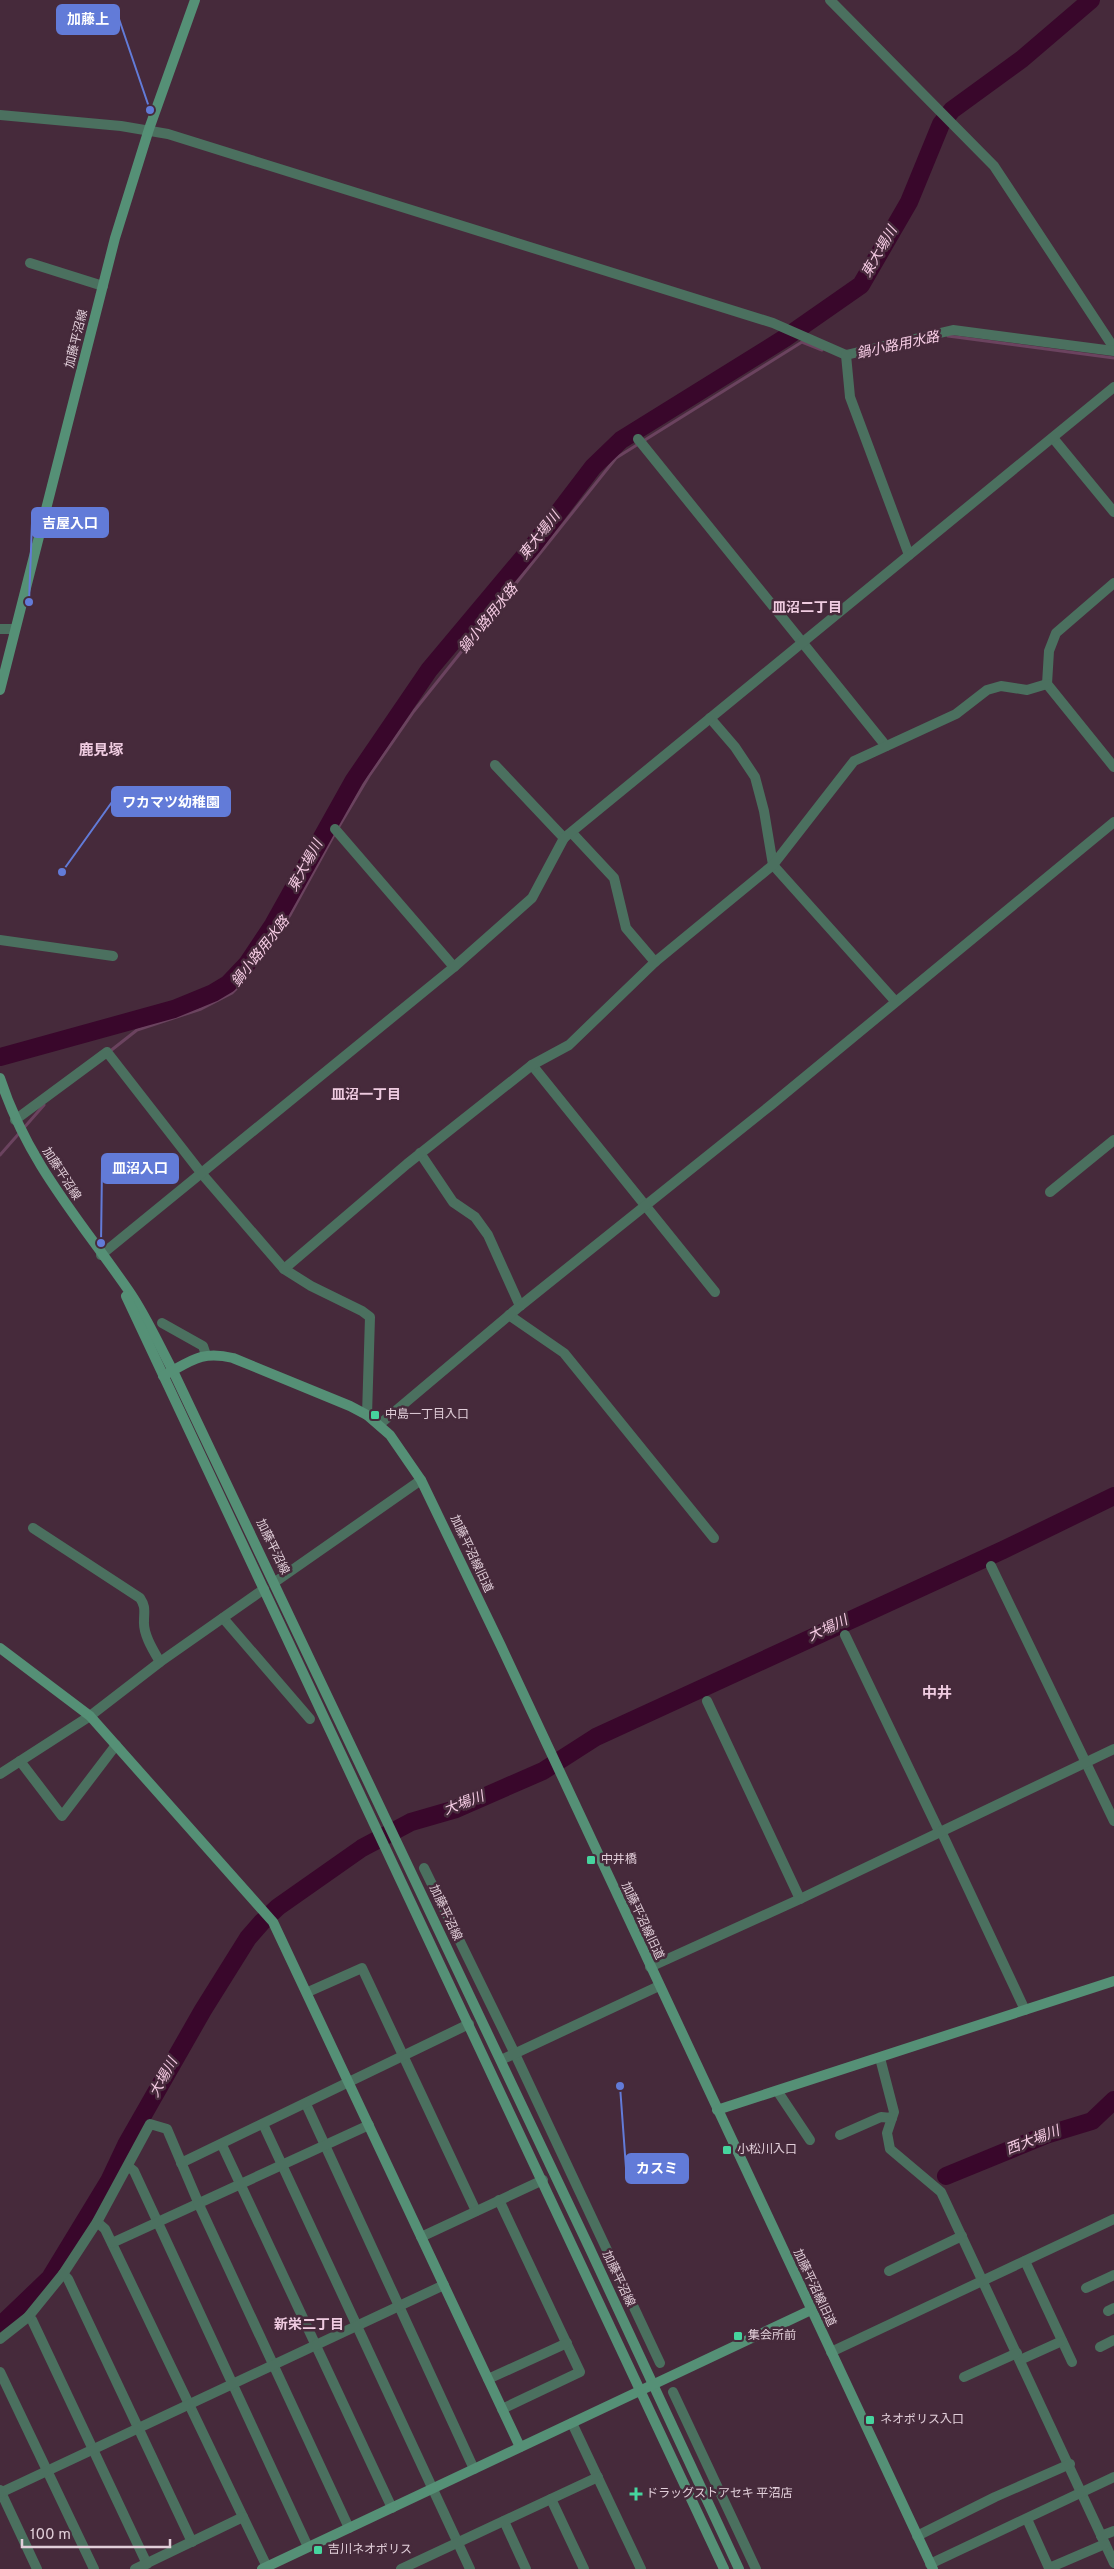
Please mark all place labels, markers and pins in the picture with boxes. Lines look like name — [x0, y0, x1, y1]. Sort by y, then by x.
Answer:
callout: 加藤上 — [57, 5, 119, 34]
callout: 吉屋入口 — [32, 508, 108, 537]
callout: ワカマツ幼稚園 — [112, 787, 230, 816]
callout: 皿沼入口 — [102, 1154, 178, 1183]
place label: 中島一丁目入口 — [385, 1407, 469, 1423]
marker: 中島一丁目入口 — [369, 1409, 381, 1421]
place label: 中井橋 — [601, 1852, 637, 1868]
marker: 中井橋 — [585, 1854, 597, 1866]
place label: 小松川入口 — [737, 2142, 797, 2158]
marker: 小松川入口 — [721, 2144, 733, 2156]
callout: カスミ — [626, 2154, 688, 2183]
place label: 集会所前 — [748, 2328, 796, 2344]
marker: 集会所前 — [732, 2330, 744, 2342]
place label: ネオポリス入口 — [880, 2412, 964, 2428]
marker: ネオポリス入口 — [864, 2414, 876, 2426]
place label: ドラッグストアセキ 平沼店 — [646, 2486, 793, 2502]
marker: ドラッグストアセキ 平沼店 — [630, 2488, 642, 2500]
place label: 吉川ネオポリス — [328, 2542, 412, 2558]
marker: 吉川ネオポリス — [312, 2544, 324, 2556]

